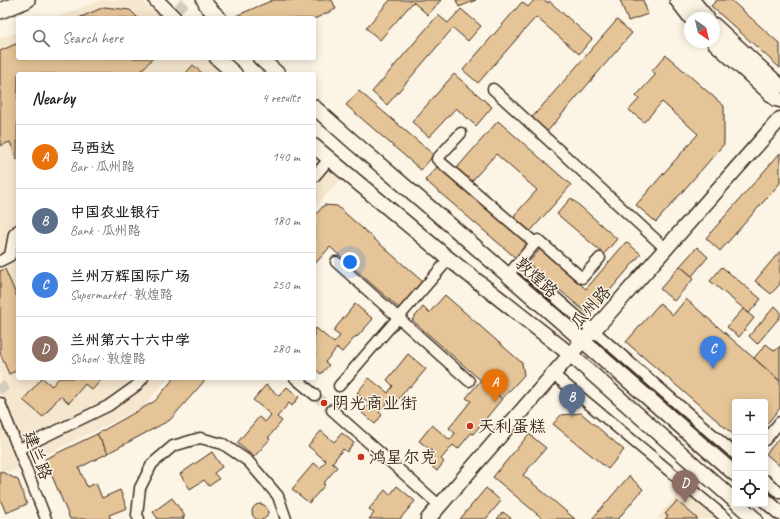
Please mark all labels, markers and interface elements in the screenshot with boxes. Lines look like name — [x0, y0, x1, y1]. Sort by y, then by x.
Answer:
north arrow — [684, 12, 720, 48]
search box — [16, 16, 316, 60]
icon: search — [30, 27, 52, 49]
text: Search here — [62, 29, 123, 48]
text: Nearby — [32, 88, 75, 109]
text: 4 results — [262, 90, 300, 106]
text: 马西达 — [70, 139, 115, 158]
text: A — [42, 149, 48, 165]
text: 140 m — [272, 149, 300, 165]
text: Bar · 瓜州路 — [70, 159, 135, 175]
text: 中国农业银行 — [70, 203, 160, 222]
text: B — [42, 213, 48, 229]
text: 180 m — [272, 213, 300, 229]
text: Bank · 瓜州路 — [70, 223, 141, 239]
your location — [340, 252, 360, 272]
street label: 敦煌路 — [511, 253, 563, 302]
text: 兰州万辉国际广场 — [70, 267, 190, 286]
text: C — [42, 277, 48, 293]
text: 250 m — [272, 277, 300, 293]
street label: 瓜州路 — [566, 281, 615, 333]
text: Supermarket · 敦煌路 — [70, 287, 173, 303]
text: 兰州第六十六中学 — [70, 331, 190, 350]
pin: C — [700, 336, 726, 369]
text: D — [41, 341, 49, 357]
text: 280 m — [272, 341, 300, 357]
text: School · 敦煌路 — [70, 351, 146, 367]
pin: A — [482, 369, 508, 402]
pin: B — [559, 384, 585, 417]
place label: 阴光商业街 — [332, 393, 417, 414]
marker: 阴光商业街 — [319, 398, 329, 408]
map controls — [732, 399, 768, 507]
button: + — [732, 399, 768, 435]
place label: 天利蛋糕 — [478, 416, 546, 437]
marker: 天利蛋糕 — [465, 421, 475, 431]
street label: 建兰路 — [19, 428, 56, 483]
button: − — [732, 435, 768, 471]
place label: 鸿星尔克 — [369, 447, 437, 468]
marker: 鸿星尔克 — [356, 452, 366, 462]
pin: D — [672, 470, 698, 503]
button: locate — [732, 471, 768, 507]

